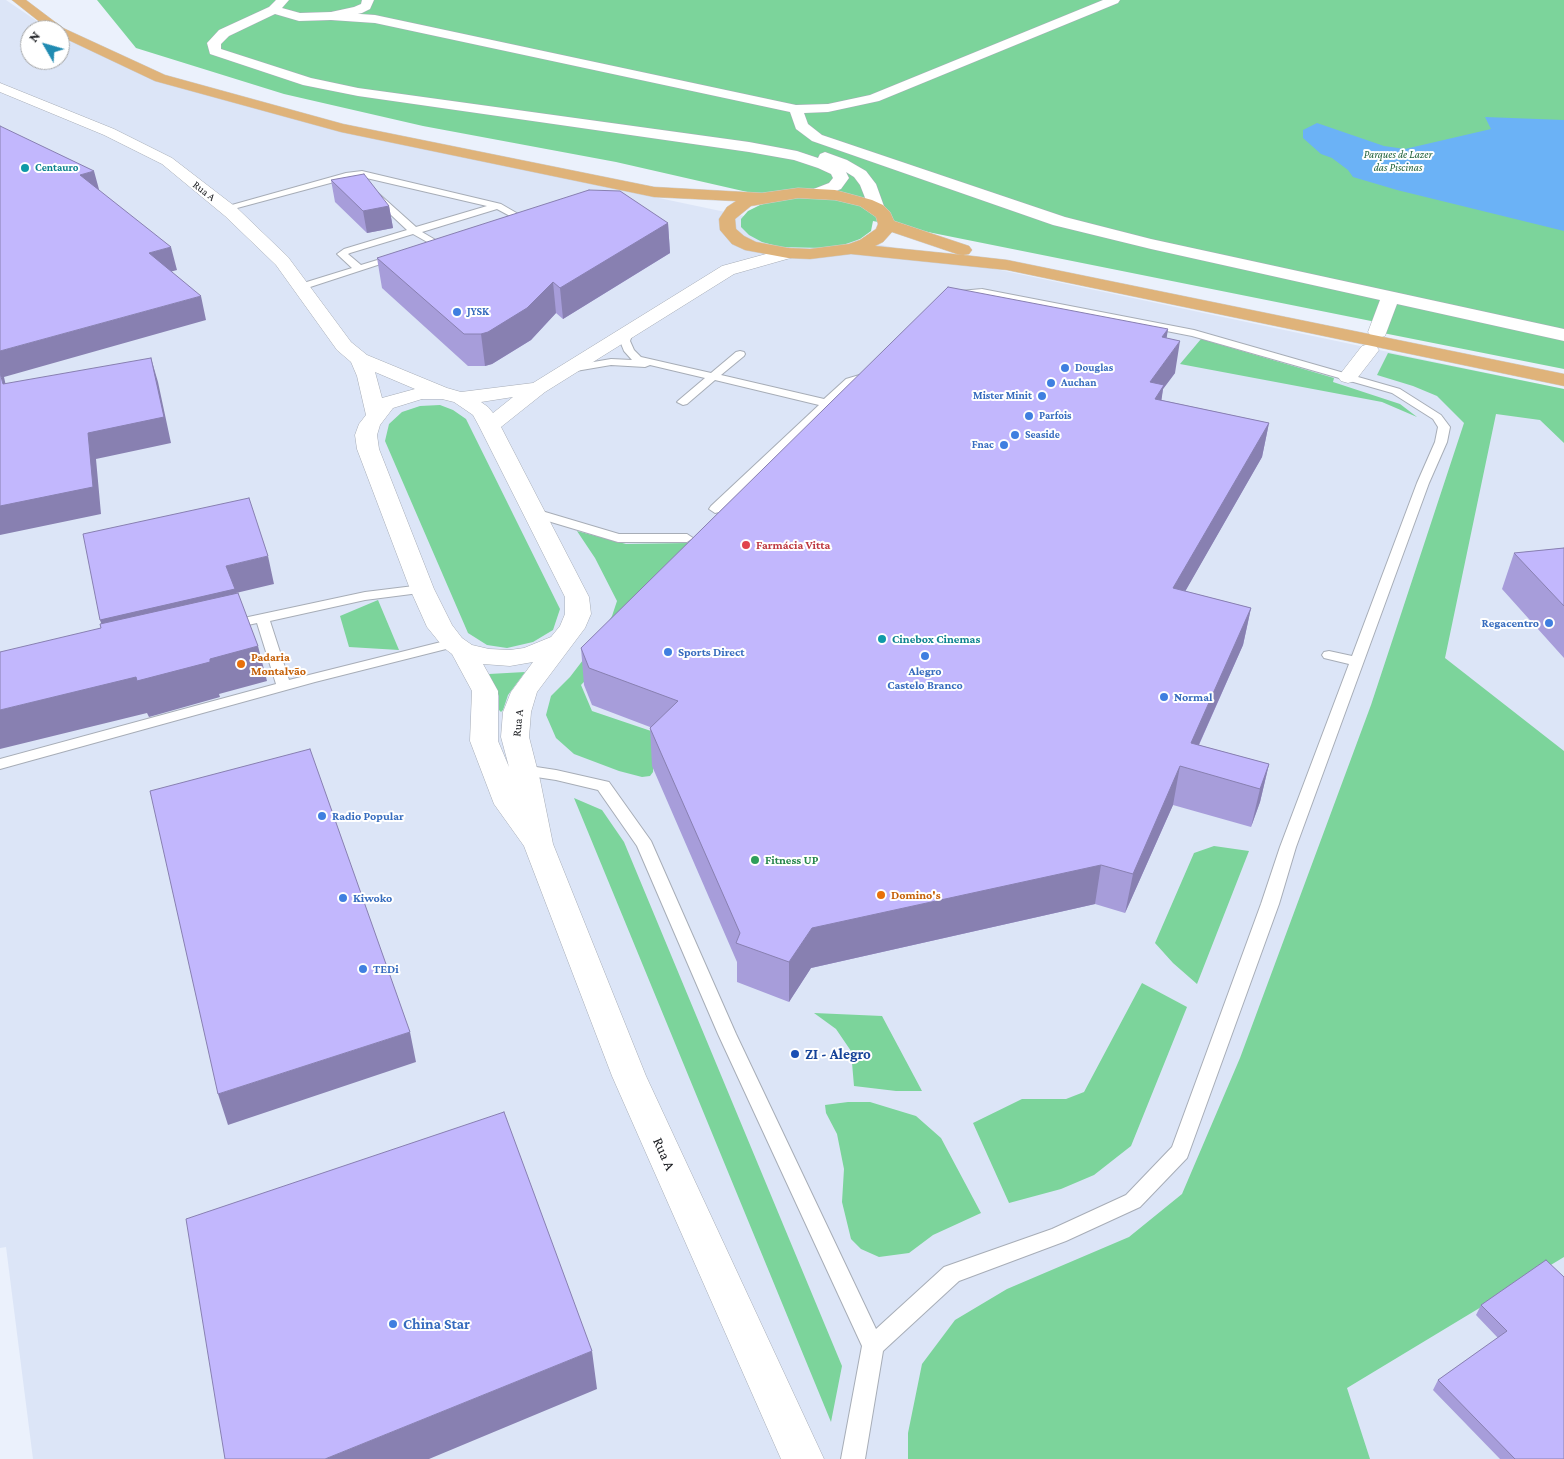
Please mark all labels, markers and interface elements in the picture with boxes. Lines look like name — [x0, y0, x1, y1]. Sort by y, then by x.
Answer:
north arrow — [20, 20, 70, 70]
text: N — [25, 28, 43, 45]
park label: Parques de Lazer das Piscinas — [1364, 148, 1432, 174]
place label: Centauro — [35, 161, 78, 175]
marker: Centauro — [19, 162, 31, 174]
street label: Rua A — [190, 178, 218, 204]
place label: JYSK — [467, 305, 489, 319]
marker: JYSK — [451, 306, 463, 318]
place label: Douglas — [1075, 361, 1113, 375]
marker: Douglas — [1059, 362, 1071, 374]
place label: Auchan — [1061, 376, 1097, 390]
marker: Auchan — [1045, 377, 1057, 389]
place label: Mister Minit — [973, 389, 1032, 403]
marker: Mister Minit — [1036, 390, 1048, 402]
place label: Parfois — [1039, 409, 1072, 423]
marker: Parfois — [1023, 410, 1035, 422]
place label: Seaside — [1025, 428, 1060, 442]
marker: Seaside — [1009, 429, 1021, 441]
place label: Fnac — [972, 438, 994, 452]
marker: Fnac — [998, 439, 1010, 451]
place label: Farmácia Vitta — [756, 538, 830, 552]
marker: Farmácia Vitta — [740, 539, 752, 551]
place label: Regacentro — [1482, 616, 1539, 630]
marker: Regacentro — [1543, 617, 1555, 629]
place label: Cinebox Cinemas — [892, 632, 980, 646]
marker: Cinebox Cinemas — [876, 633, 888, 645]
place label: Sports Direct — [678, 645, 745, 659]
marker: Sports Direct — [662, 646, 674, 658]
place label: Padaria Montalvão — [251, 650, 306, 678]
marker: Alegro Castelo Branco — [919, 650, 931, 662]
marker: Padaria Montalvão — [235, 658, 247, 670]
place label: Alegro Castelo Branco — [887, 664, 963, 692]
place label: Normal — [1174, 690, 1213, 704]
marker: Normal — [1158, 691, 1170, 703]
street label: Rua A — [509, 709, 527, 737]
place label: Radio Popular — [332, 809, 404, 823]
marker: Radio Popular — [316, 810, 328, 822]
place label: Fitness UP — [765, 853, 818, 867]
marker: Fitness UP — [749, 854, 761, 866]
place label: Domino's — [891, 888, 941, 902]
marker: Domino's — [875, 889, 887, 901]
place label: Kiwoko — [353, 891, 392, 905]
marker: Kiwoko — [337, 892, 349, 904]
place label: TEDi — [373, 962, 399, 976]
marker: TEDi — [357, 963, 369, 975]
place label: ZI - Alegro — [805, 1045, 871, 1063]
marker: ZI - Alegro — [789, 1048, 801, 1060]
street label: Rua A — [649, 1135, 679, 1173]
place label: China Star — [403, 1315, 470, 1333]
marker: China Star — [387, 1318, 399, 1330]

